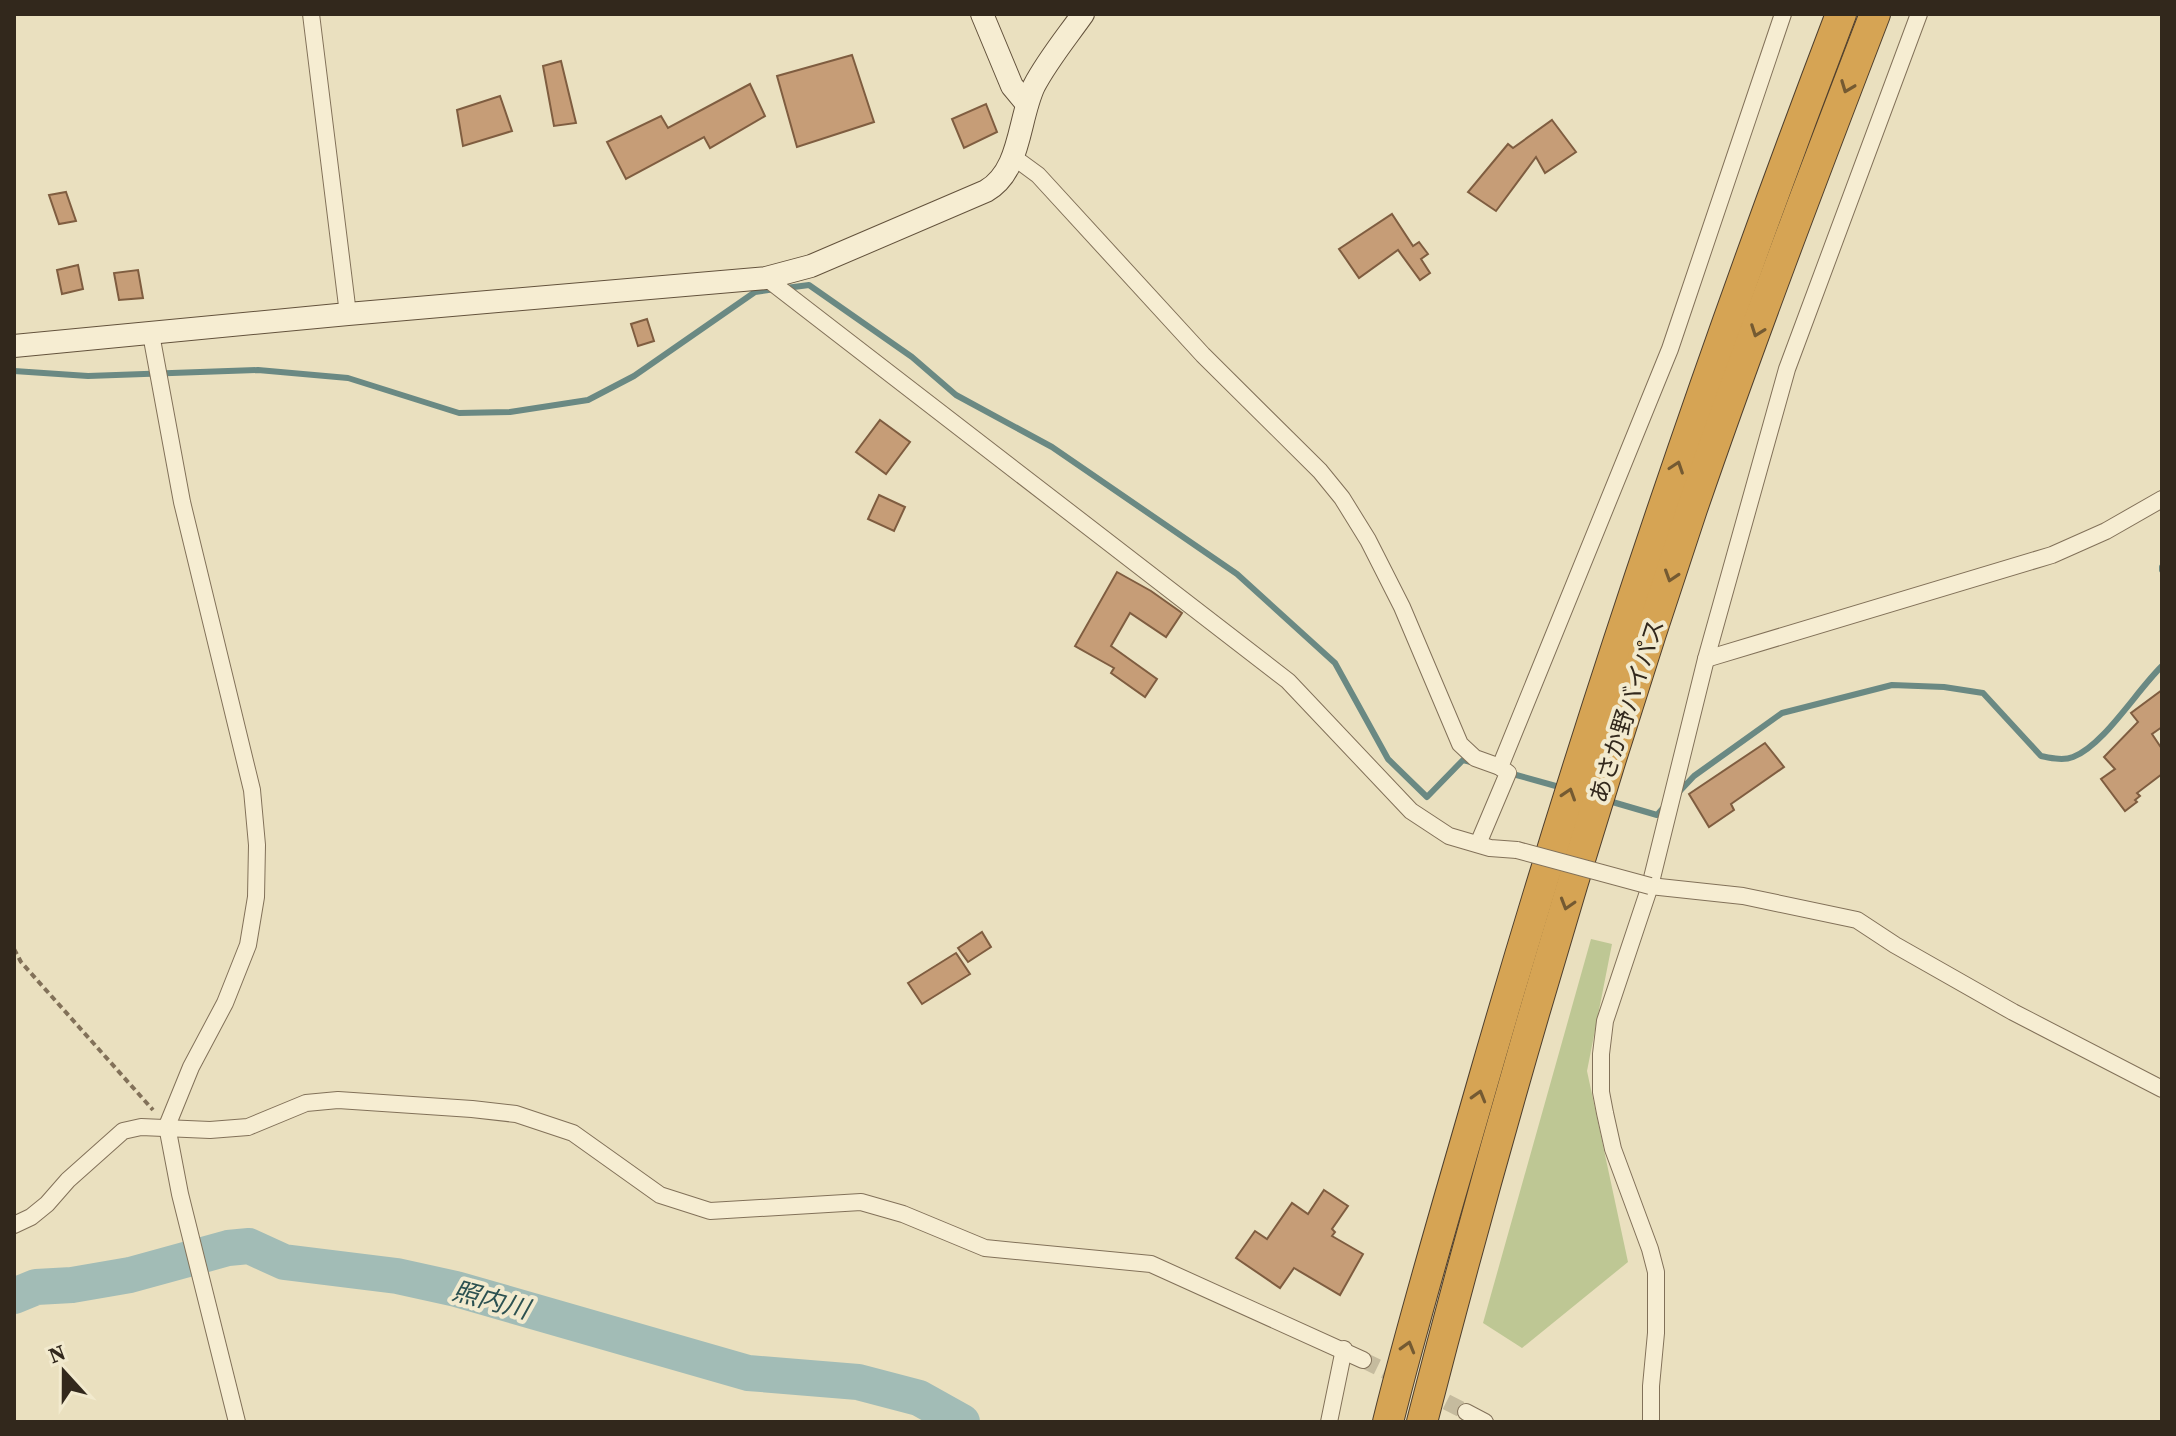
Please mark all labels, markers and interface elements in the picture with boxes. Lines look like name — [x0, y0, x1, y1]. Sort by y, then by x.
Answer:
one-way arrow — [1840, 79, 1857, 93]
one-way arrow — [1750, 323, 1767, 337]
one-way arrow — [1667, 461, 1683, 475]
one-way arrow — [1664, 568, 1680, 582]
street label: あさか野バイパス — [1581, 615, 1672, 807]
one-way arrow — [1560, 787, 1576, 801]
one-way arrow — [1560, 896, 1576, 910]
one-way arrow — [1470, 1090, 1486, 1104]
water label: 照内川 — [449, 1273, 536, 1328]
north arrow — [24, 1332, 104, 1412]
text: N — [44, 1336, 70, 1370]
one-way arrow — [1399, 1340, 1415, 1354]

